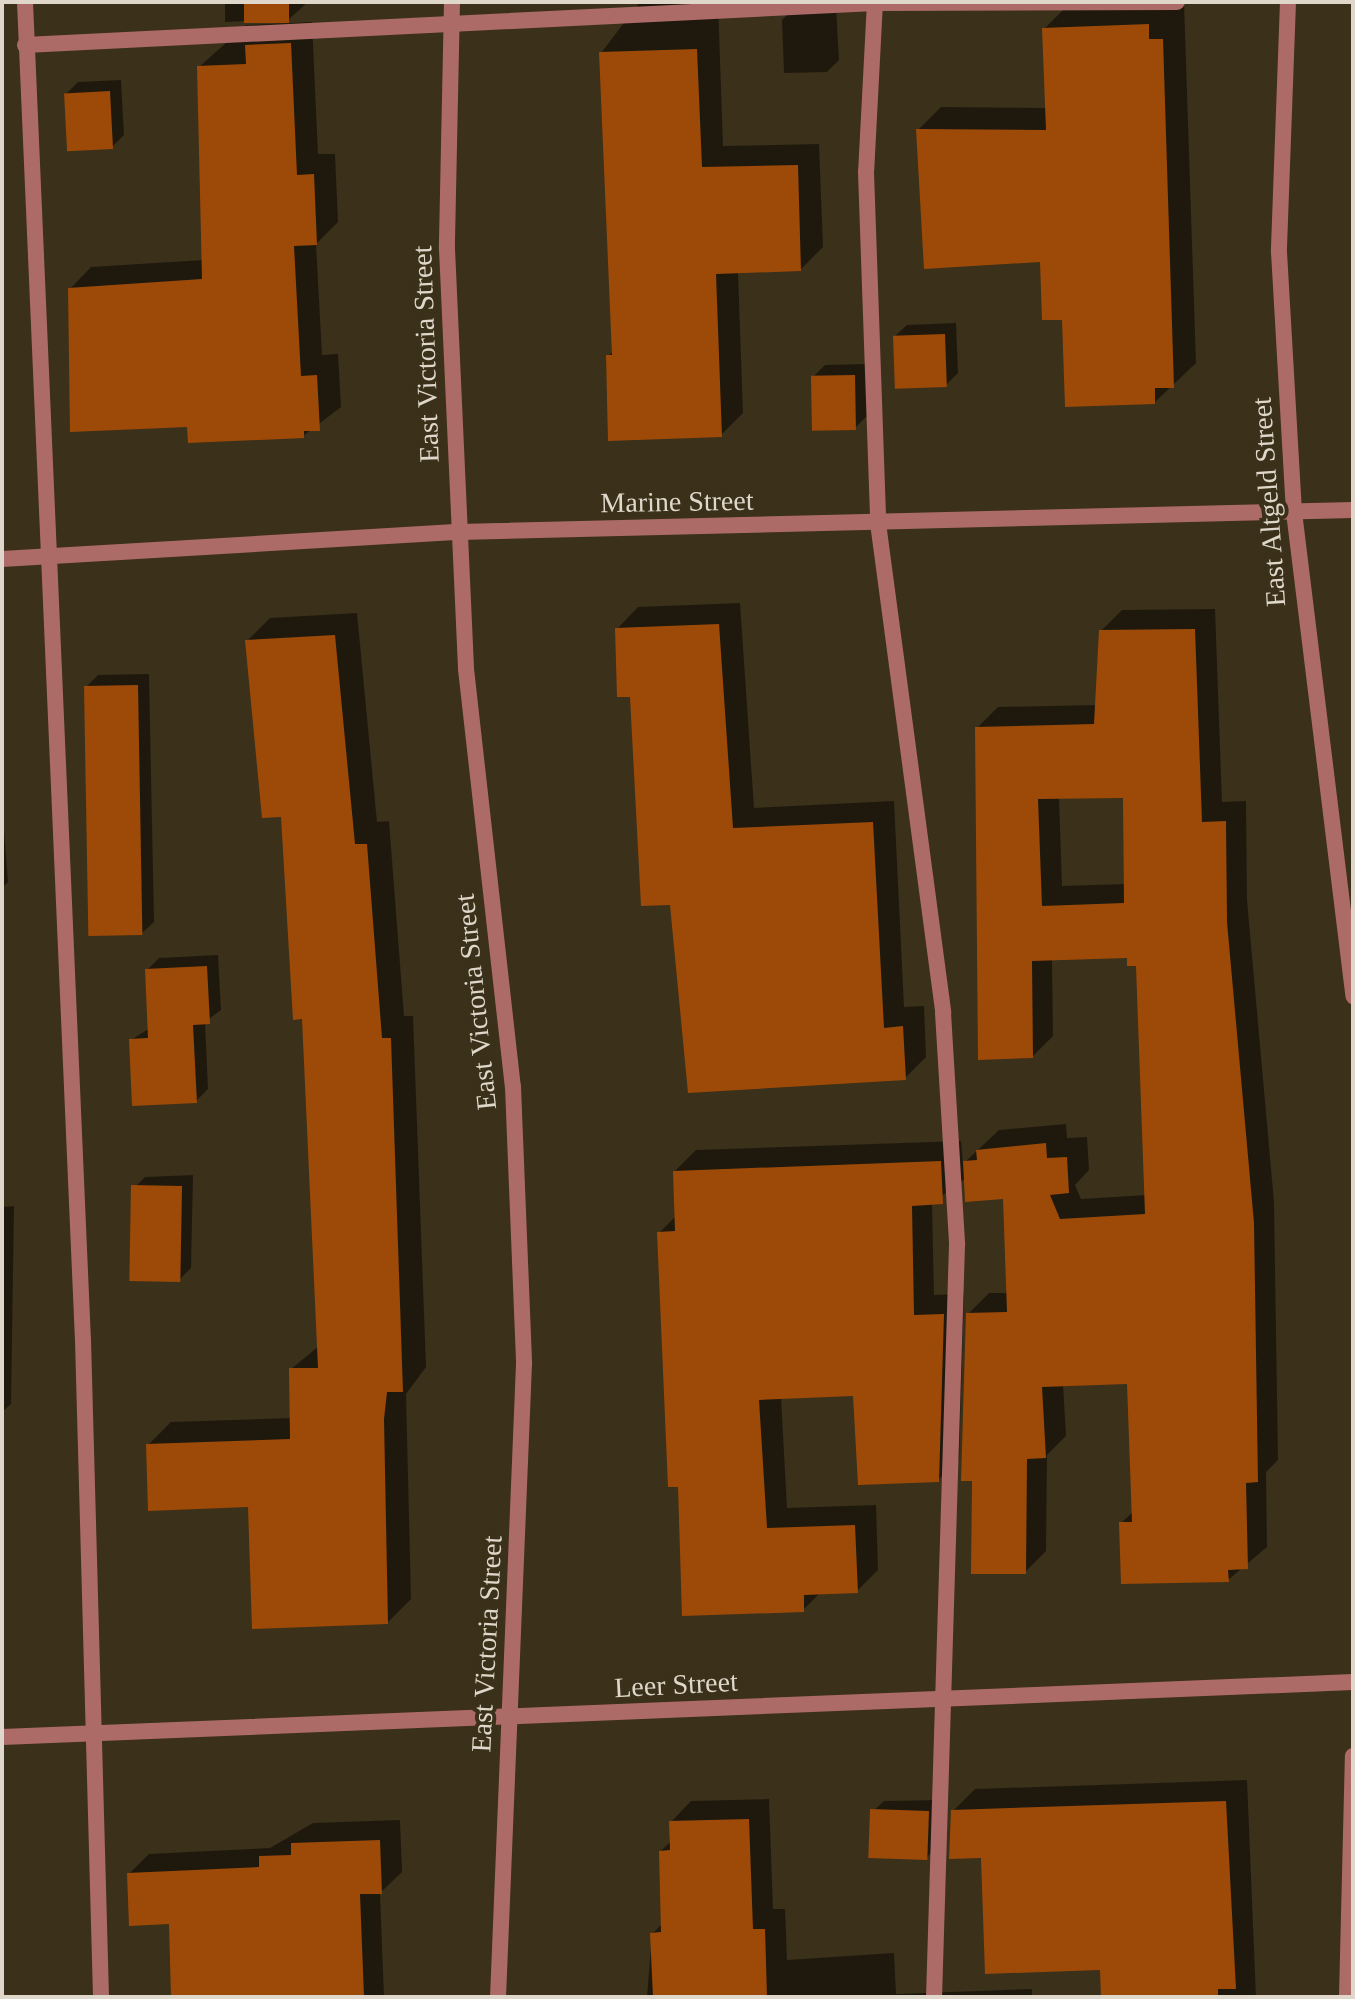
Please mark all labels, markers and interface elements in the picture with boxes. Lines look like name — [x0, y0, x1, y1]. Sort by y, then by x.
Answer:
street label: East Victoria Street — [405, 245, 447, 463]
street label: East Altgeld Street — [1245, 395, 1293, 609]
street label: Marine Street — [600, 484, 754, 520]
street label: East Victoria Street — [448, 892, 504, 1112]
street label: East Victoria Street — [465, 1534, 509, 1754]
street label: Leer Street — [613, 1665, 739, 1705]

